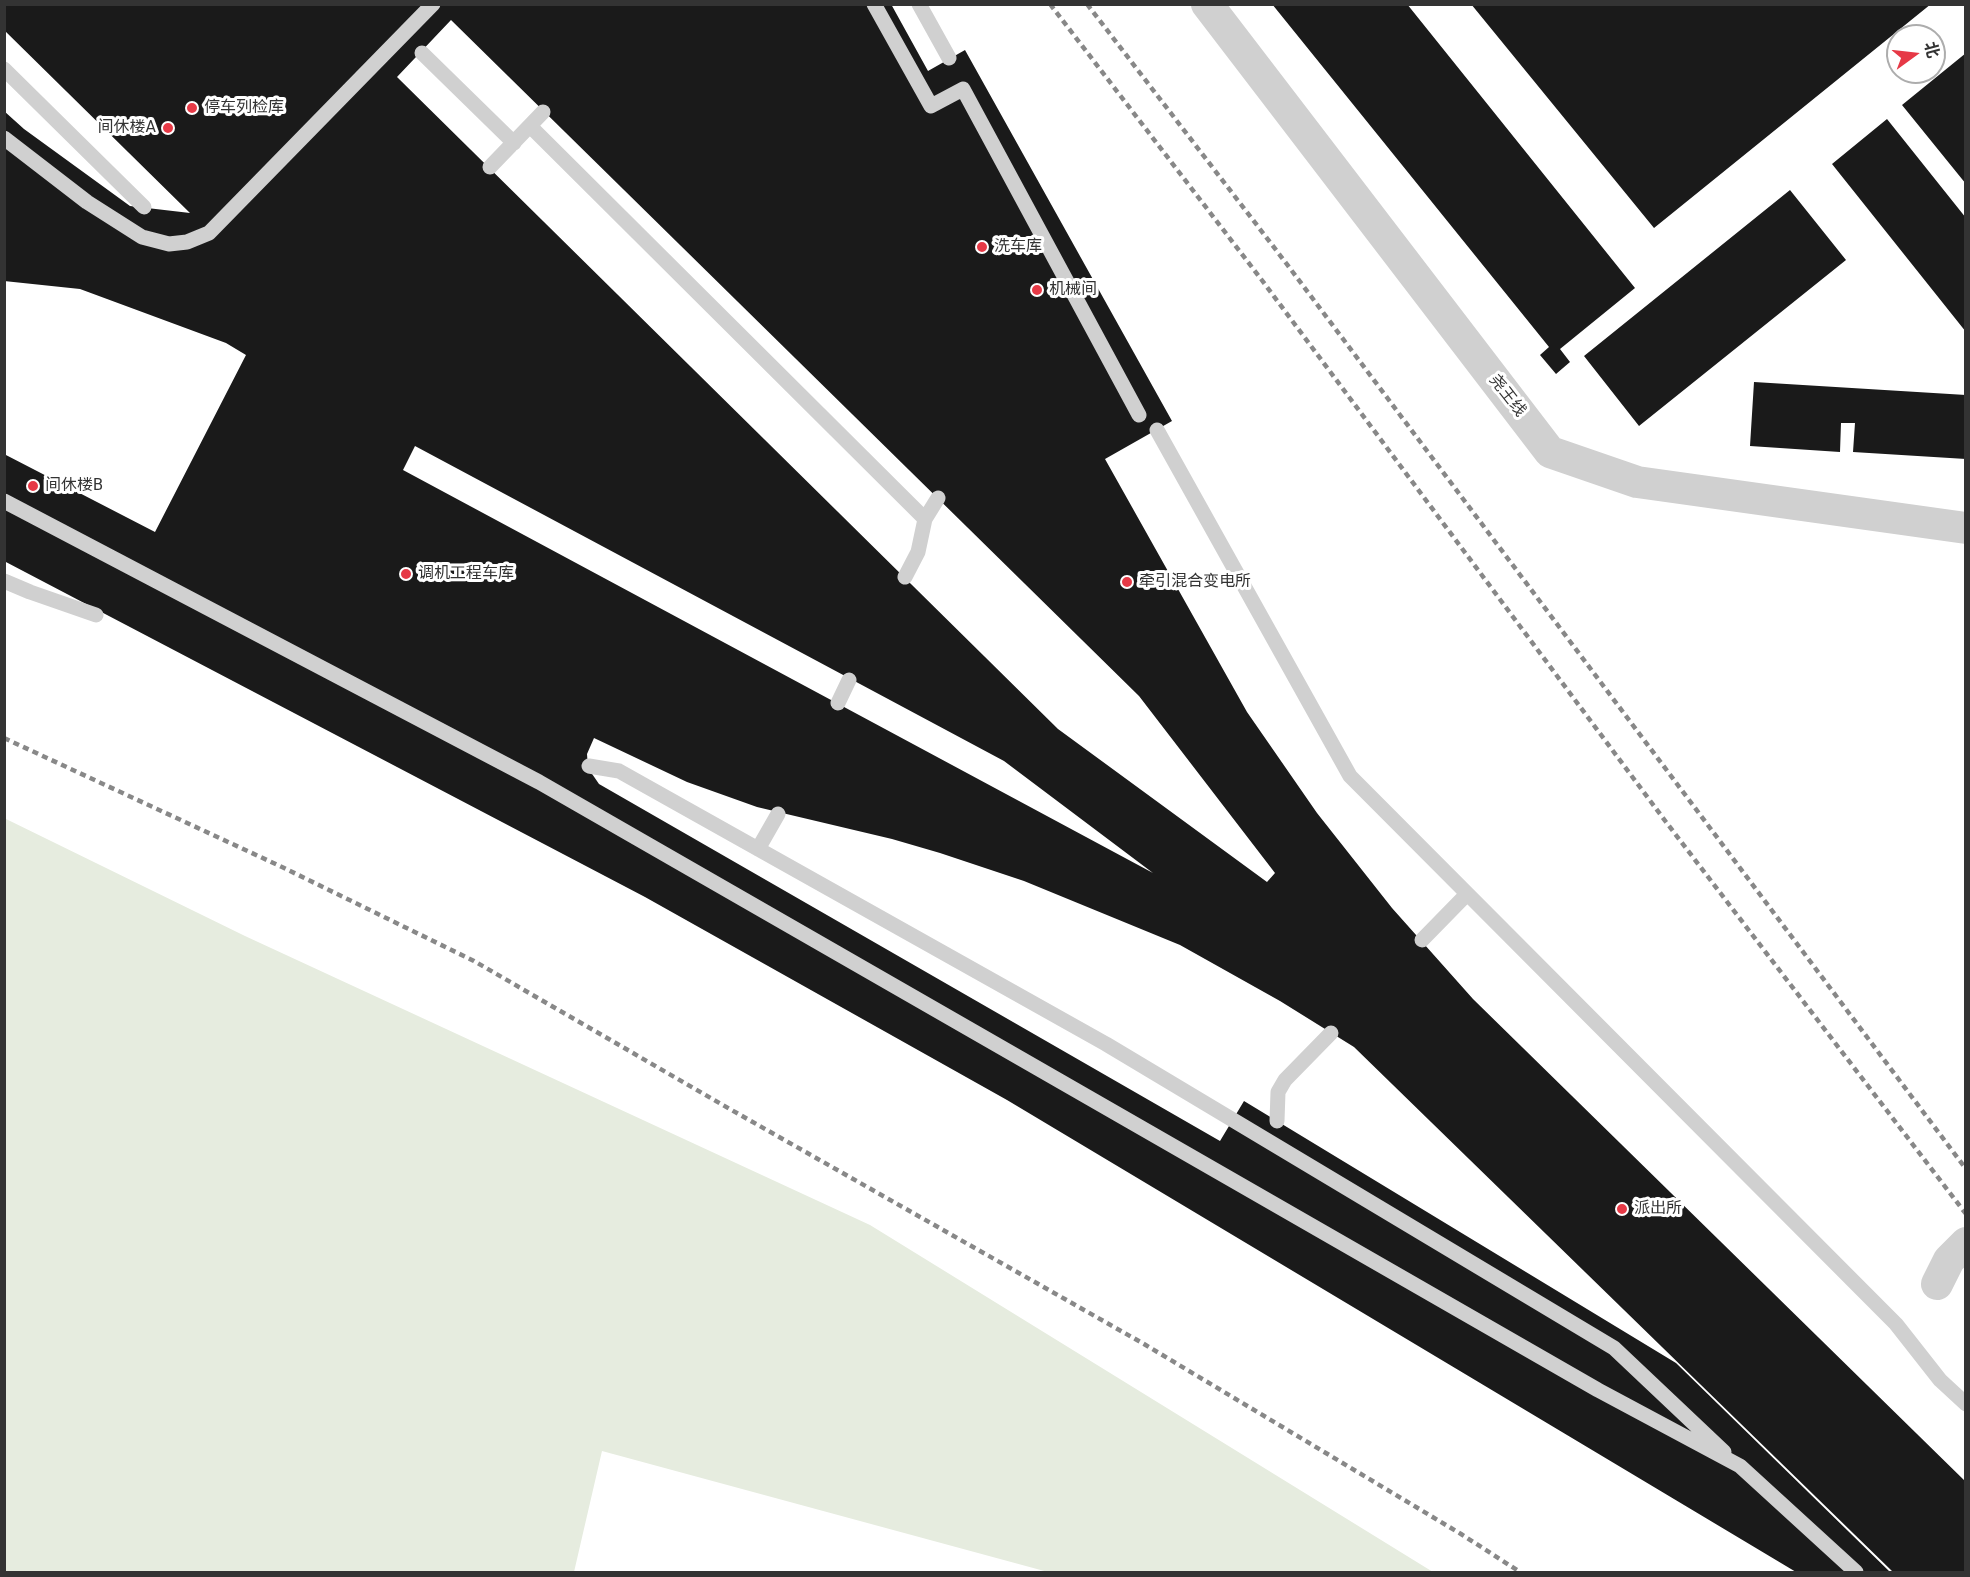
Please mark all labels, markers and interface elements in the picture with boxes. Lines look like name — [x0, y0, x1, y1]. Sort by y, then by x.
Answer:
north arrow — [1886, 24, 1946, 84]
text: 北 — [1921, 40, 1943, 60]
place label: 停车列检库 — [204, 98, 284, 118]
marker: 停车列检库 — [185, 101, 199, 115]
place label: 间休楼A — [98, 118, 156, 138]
marker: 间休楼A — [161, 121, 175, 135]
place label: 洗车库 — [994, 237, 1042, 257]
marker: 洗车库 — [975, 240, 989, 254]
place label: 机械间 — [1049, 280, 1097, 300]
marker: 机械间 — [1030, 283, 1044, 297]
street label: 尧王线 — [1485, 371, 1529, 421]
place label: 间休楼B — [45, 476, 103, 496]
marker: 间休楼B — [26, 479, 40, 493]
place label: 调机工程车库 — [418, 564, 514, 584]
marker: 调机工程车库 — [399, 567, 413, 581]
place label: 牵引混合变电所 — [1139, 572, 1251, 592]
marker: 牵引混合变电所 — [1120, 575, 1134, 589]
place label: 派出所 — [1634, 1199, 1682, 1219]
marker: 派出所 — [1615, 1202, 1629, 1216]

